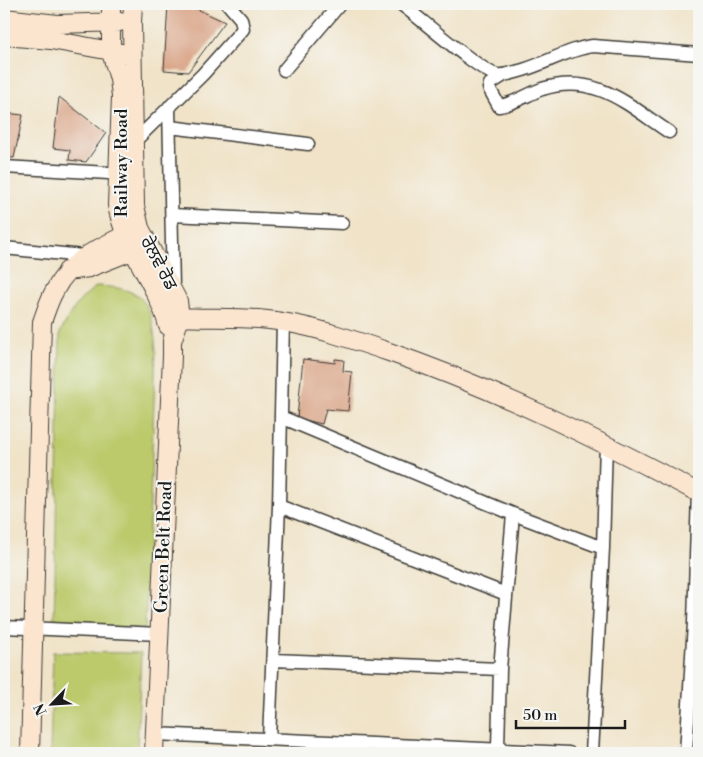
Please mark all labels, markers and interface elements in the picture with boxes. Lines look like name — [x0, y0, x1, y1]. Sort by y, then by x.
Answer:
street label: Railway Road — [110, 108, 133, 217]
street label: ਰੇਲਵੇ ਰੋਡ — [134, 232, 182, 294]
street label: Green Belt Road — [150, 480, 177, 614]
north arrow — [28, 680, 78, 730]
scale bar — [516, 697, 624, 729]
text: N — [31, 700, 52, 718]
text: 50 m — [523, 706, 557, 725]

